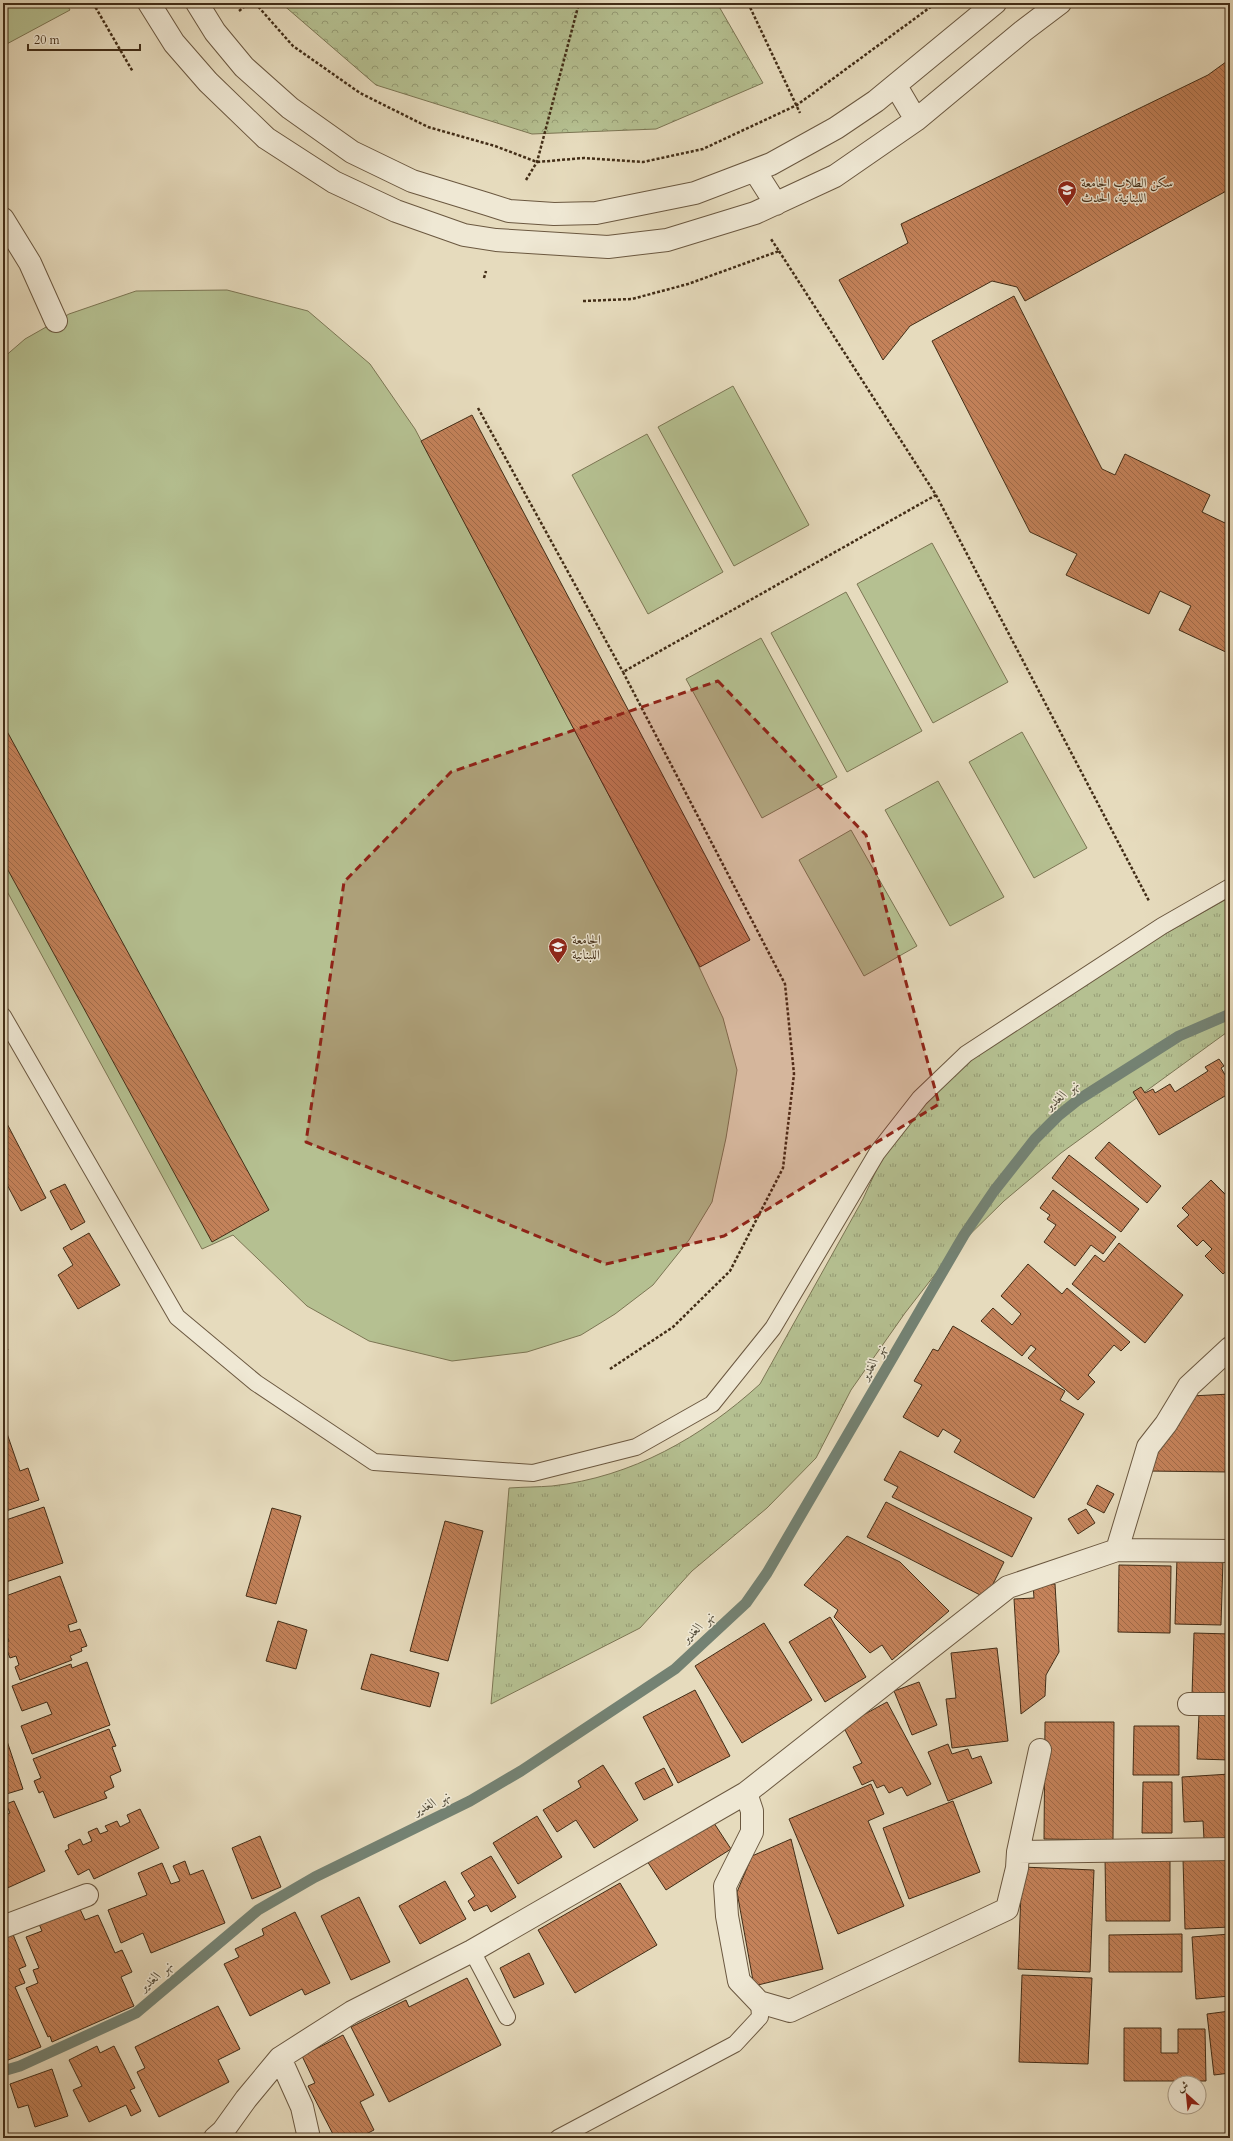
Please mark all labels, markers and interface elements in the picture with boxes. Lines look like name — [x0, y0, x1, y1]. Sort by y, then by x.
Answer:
scale bar — [28, 26, 140, 52]
text: 20 m — [34, 32, 61, 48]
place label: سكن الطلاب الجامعة اللبنانية، الحدث — [1081, 174, 1173, 207]
school or university icon: سكن الطلاب الجامعة اللبنانية، الحدث — [1056, 179, 1078, 207]
place label: الجامعة اللبنانية — [572, 931, 601, 964]
school or university icon: الجامعة اللبنانية — [547, 936, 569, 964]
water label: نهر الغدير — [1040, 1075, 1084, 1116]
water label: نهر الغدير — [854, 1340, 891, 1385]
water label: نهر الغدير — [676, 1606, 719, 1648]
water label: نهر الغدير — [409, 1786, 454, 1821]
water label: نهر الغدير — [134, 1956, 177, 1997]
north arrow — [1167, 2075, 1207, 2115]
text: ش — [1174, 2077, 1191, 2096]

